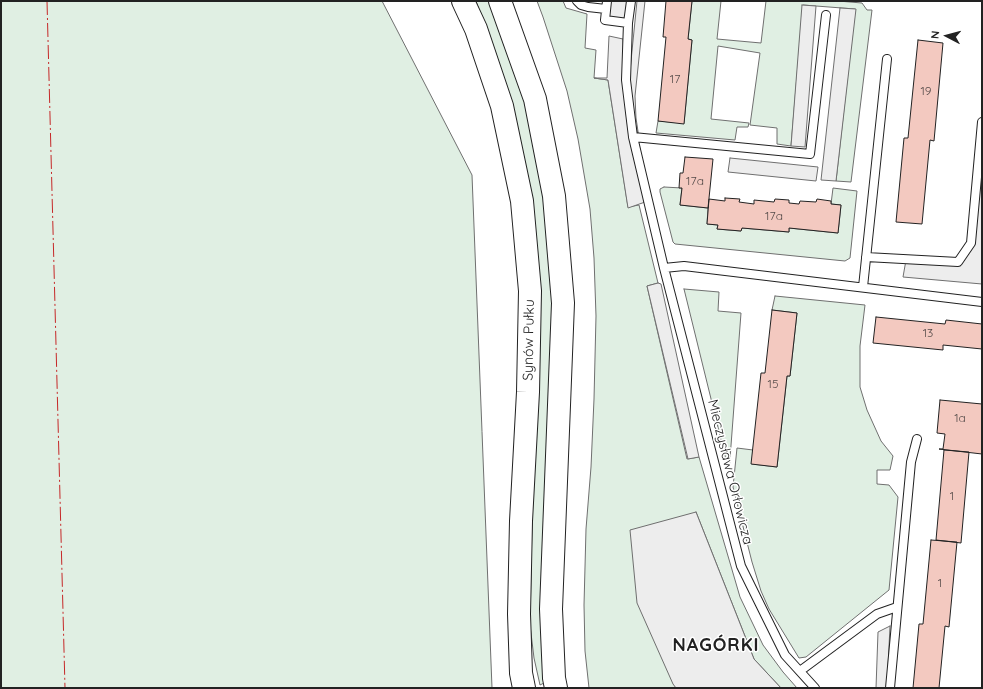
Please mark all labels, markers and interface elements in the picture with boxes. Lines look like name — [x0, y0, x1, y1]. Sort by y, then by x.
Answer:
north arrow — [927, 16, 967, 56]
text: N — [928, 30, 942, 40]
house number: 17 — [670, 72, 680, 86]
house number: 19 — [920, 84, 932, 98]
house number: 17a — [686, 174, 704, 188]
house number: 17a — [765, 209, 783, 223]
street label: Synów Pułku — [520, 299, 538, 381]
house number: 13 — [923, 326, 933, 340]
house number: 15 — [768, 377, 778, 391]
street label: Mieczysława Orłowicza — [704, 398, 756, 546]
house number: 1a — [954, 411, 966, 425]
house number: 1 — [950, 489, 954, 503]
house number: 1 — [938, 576, 942, 590]
district label: NAGÓRKI — [673, 635, 759, 657]

